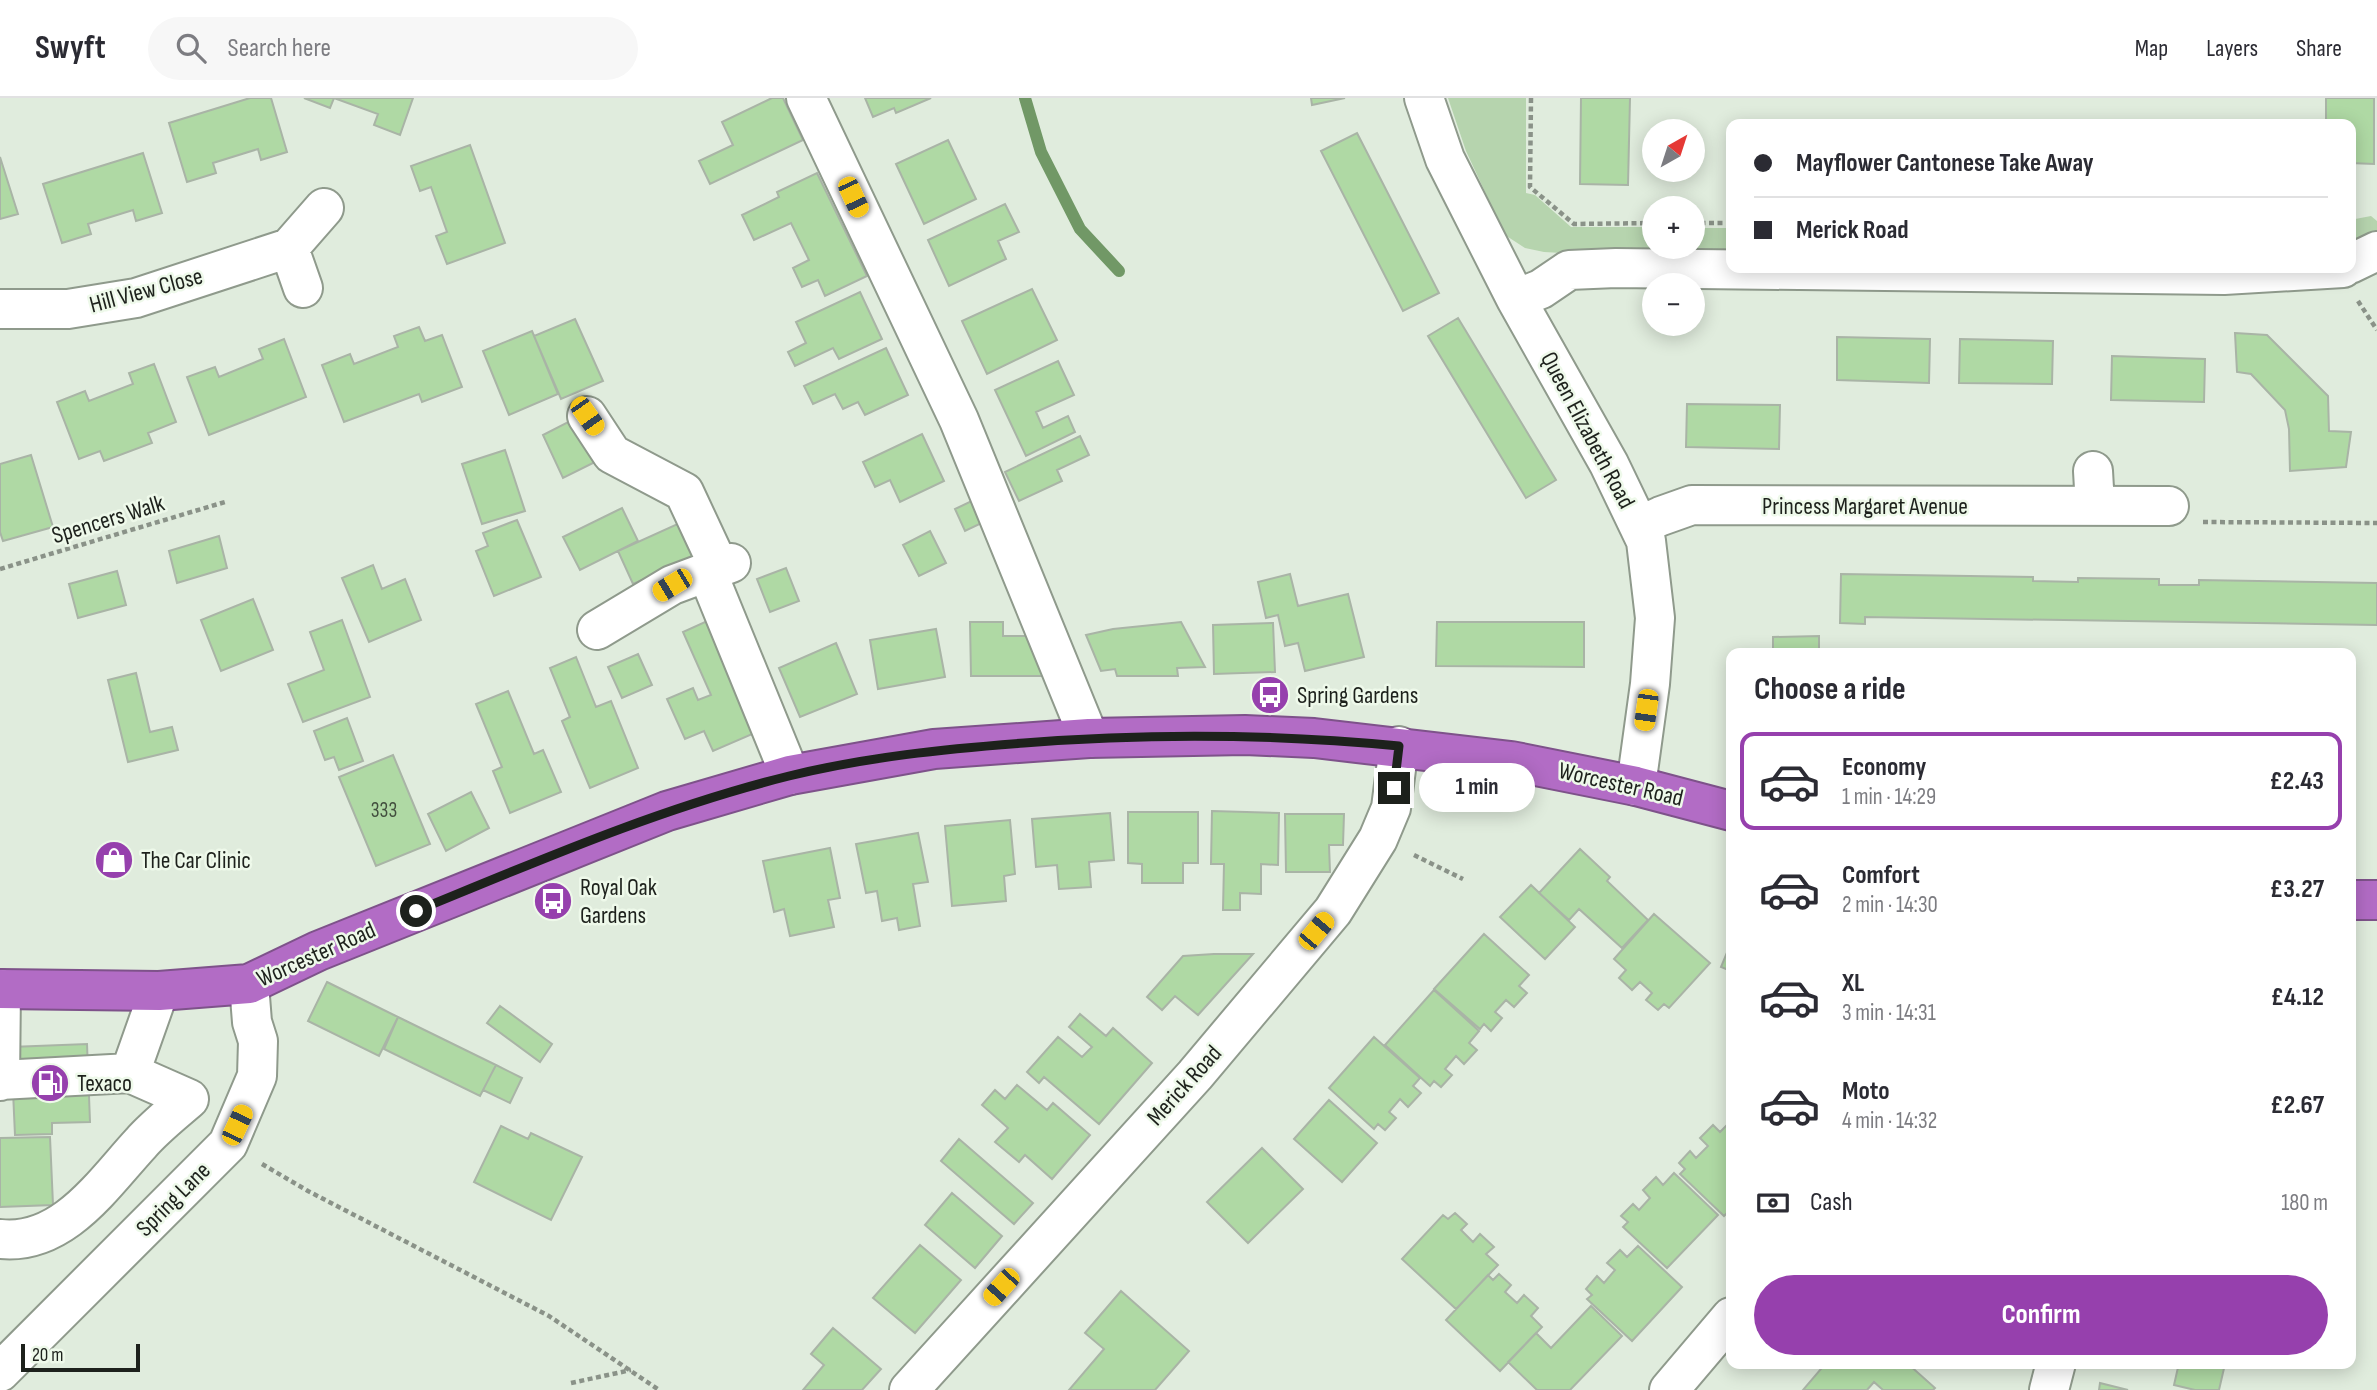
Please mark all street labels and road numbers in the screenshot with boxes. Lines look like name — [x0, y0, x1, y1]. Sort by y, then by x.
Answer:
street label: Hill View Close — [86, 261, 206, 319]
street label: Queen Elizabeth Road — [1534, 347, 1641, 514]
street label: Spencers Walk — [48, 489, 168, 550]
street label: Princess Margaret Avenue — [1762, 492, 1968, 521]
street label: Worcester Road — [1556, 756, 1686, 813]
street label: Worcester Road — [252, 915, 380, 994]
street label: Merick Road — [1141, 1039, 1228, 1131]
street label: Spring Lane — [130, 1156, 217, 1243]

